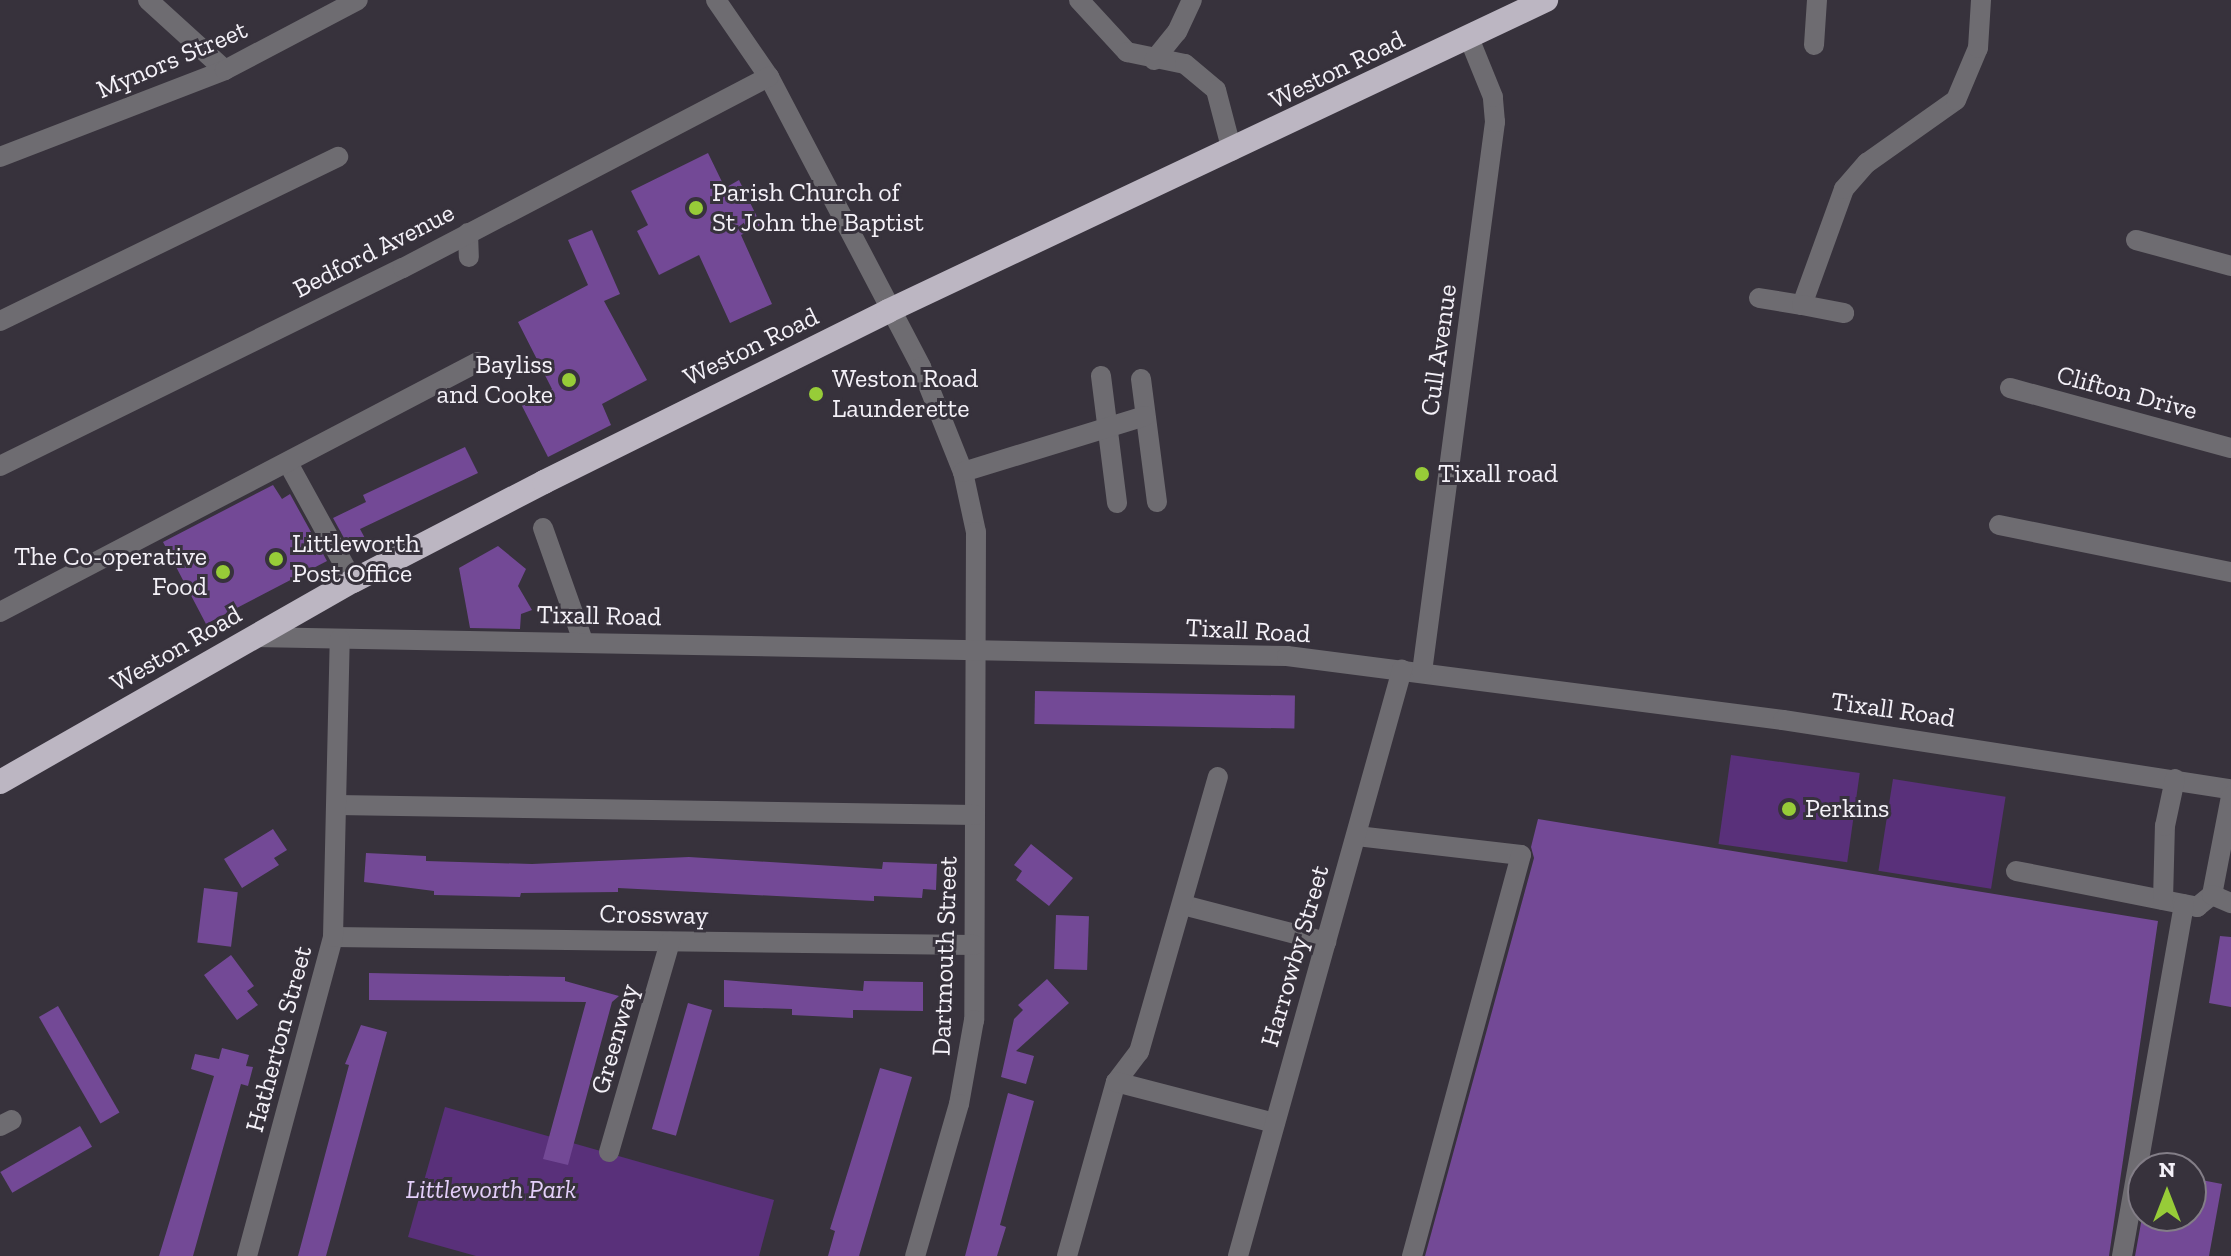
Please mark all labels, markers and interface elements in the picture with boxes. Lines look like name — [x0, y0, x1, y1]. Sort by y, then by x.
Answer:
street label: Mynors Street — [92, 14, 252, 106]
street label: Weston Road — [1264, 24, 1410, 116]
place label: Parish Church of St John the Baptist — [712, 177, 924, 238]
street label: Bedford Avenue — [288, 197, 460, 305]
marker: Parish Church of St John the Baptist — [687, 199, 705, 217]
street label: Cull Avenue — [1414, 282, 1464, 418]
street label: Weston Road — [678, 301, 824, 393]
place label: Bayliss and Cooke — [437, 349, 553, 410]
street label: Clifton Drive — [2053, 359, 2201, 427]
place label: Weston Road Launderette — [832, 363, 978, 424]
marker: Bayliss and Cooke — [560, 371, 578, 389]
marker: Weston Road Launderette — [807, 385, 825, 403]
place label: Tixall road — [1438, 458, 1558, 490]
marker: Tixall road — [1413, 465, 1431, 483]
place label: Littleworth Post Office — [292, 528, 420, 590]
place label: The Co-operative Food — [14, 541, 207, 602]
marker: Littleworth Post Office — [267, 550, 285, 568]
marker: The Co-operative Food — [214, 563, 232, 581]
street label: Weston Road — [105, 599, 247, 699]
street label: Tixall Road — [536, 599, 662, 633]
street label: Tixall Road — [1185, 612, 1311, 650]
street label: Tixall Road — [1829, 686, 1957, 734]
place label: Perkins — [1805, 793, 1889, 825]
marker: Perkins — [1780, 800, 1798, 818]
street label: Dartmouth Street — [926, 855, 964, 1057]
street label: Harrowby Street — [1254, 861, 1336, 1051]
street label: Crossway — [599, 898, 709, 932]
street label: Hatherton Street — [239, 942, 319, 1136]
street label: Greenway — [584, 980, 646, 1098]
north arrow — [2127, 1152, 2207, 1232]
text: N — [2159, 1156, 2175, 1183]
park label: Littleworth Park — [406, 1174, 576, 1206]

